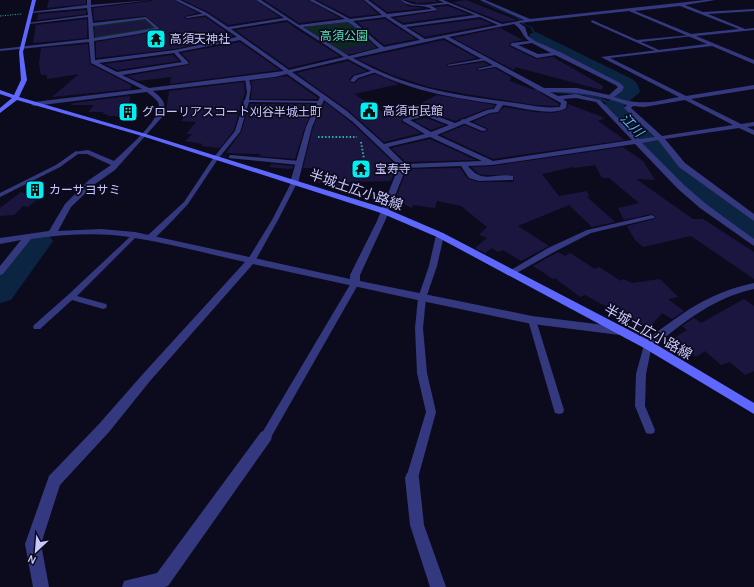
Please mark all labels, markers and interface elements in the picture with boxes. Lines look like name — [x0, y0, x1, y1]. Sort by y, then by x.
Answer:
temple icon: 高須天神社 — [145, 28, 167, 50]
park label: 高須公園 — [320, 29, 368, 43]
place label: 高須天神社 — [170, 32, 230, 46]
public building icon: 高須市民館 — [358, 100, 380, 122]
building icon: グローリアスコート刈谷半城土町 — [117, 101, 139, 123]
place label: 高須市民館 — [383, 104, 443, 118]
place label: グローリアスコート刈谷半城土町 — [142, 105, 322, 119]
water label: 江川 — [618, 110, 648, 141]
temple icon: 宝寿寺 — [350, 158, 372, 180]
place label: 宝寿寺 — [375, 162, 411, 176]
street label: 半城土広小路線 — [307, 166, 405, 214]
building icon: カーサヨサミ — [24, 179, 46, 201]
place label: カーサヨサミ — [49, 183, 121, 197]
street label: 半城土広小路線 — [601, 301, 695, 363]
north arrow — [16, 531, 56, 571]
text: N — [25, 552, 38, 567]

